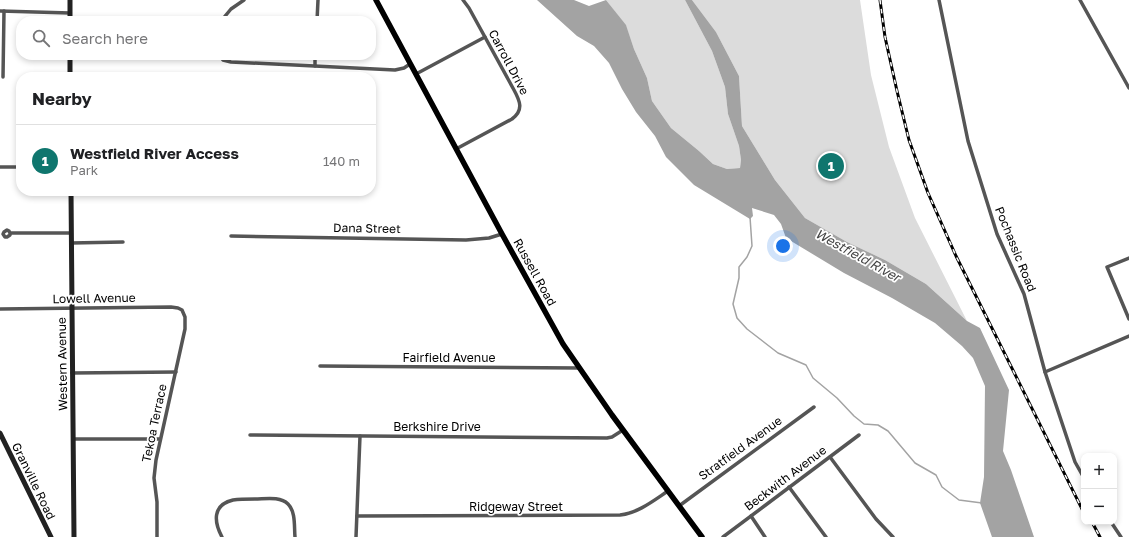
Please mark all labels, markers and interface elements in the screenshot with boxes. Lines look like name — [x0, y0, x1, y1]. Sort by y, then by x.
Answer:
search box — [16, 16, 376, 60]
icon: search — [30, 27, 52, 49]
street label: Carroll Drive — [486, 27, 532, 97]
text: Search here — [62, 29, 148, 47]
text: Nearby — [32, 88, 92, 109]
text: Westfield River Access — [70, 144, 239, 162]
pin: 1 — [818, 151, 844, 181]
text: 1 — [42, 153, 48, 169]
text: 140 m — [323, 153, 360, 169]
text: Park — [70, 162, 98, 178]
street label: Pochassic Road — [992, 204, 1040, 294]
street label: Dana Street — [333, 220, 401, 236]
water label: Westfield River — [813, 225, 905, 286]
street label: Russell Road — [510, 236, 560, 308]
your location — [773, 236, 793, 256]
street label: Lowell Avenue — [52, 290, 136, 306]
street label: Western Avenue — [54, 317, 70, 411]
street label: Fairfield Avenue — [403, 350, 495, 365]
street label: Tekoa Terrace — [138, 382, 170, 464]
street label: Stratfield Avenue — [695, 413, 785, 483]
street label: Berkshire Drive — [393, 419, 481, 434]
street label: Granville Road — [9, 440, 59, 522]
street label: Beckwith Avenue — [741, 442, 829, 514]
map controls — [1081, 453, 1117, 525]
button: + — [1081, 453, 1117, 489]
button: − — [1081, 489, 1117, 525]
street label: Ridgeway Street — [469, 499, 563, 514]

